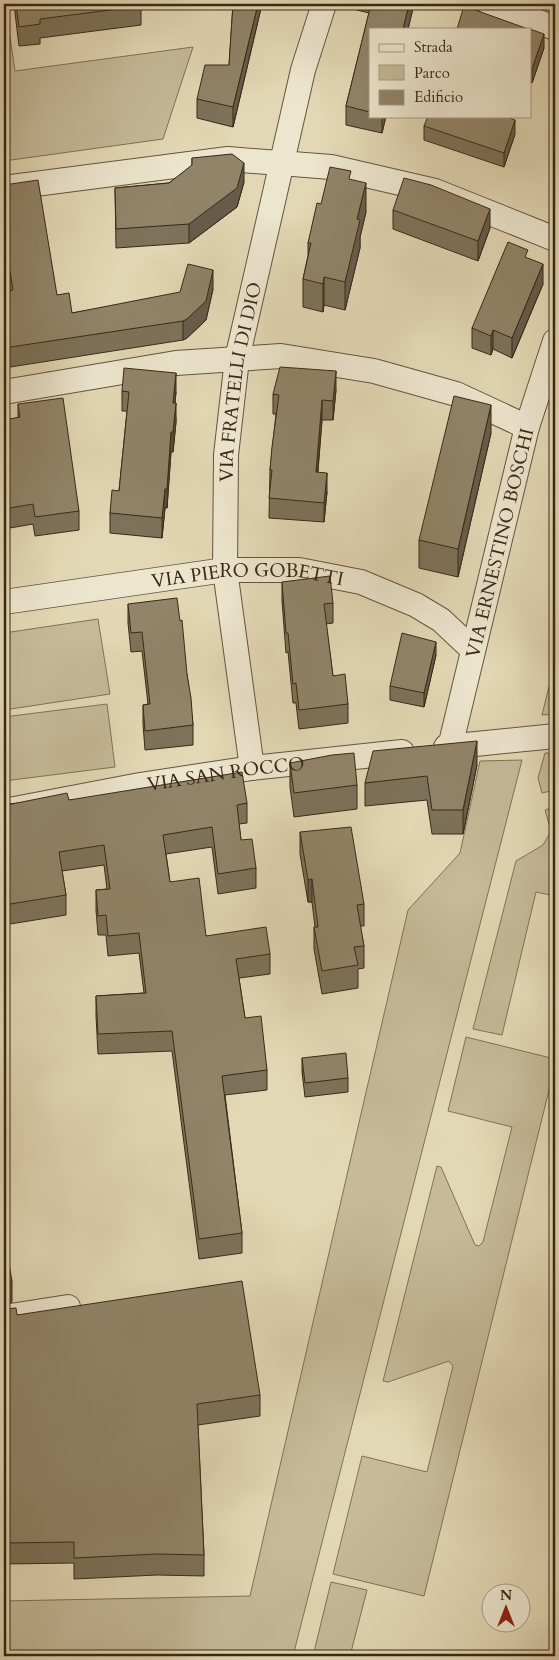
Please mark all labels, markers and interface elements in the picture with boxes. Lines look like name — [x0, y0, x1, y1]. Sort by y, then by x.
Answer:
legend — [369, 28, 532, 118]
text: Strada — [414, 37, 453, 57]
text: Parco — [414, 63, 450, 83]
text: Edificio — [414, 87, 463, 107]
street label: VIA FRATELLI DI DIO — [213, 280, 268, 482]
street label: VIA ERNESTINO BOSCHI — [460, 426, 540, 661]
street label: VIA PIERO GOBETTI — [150, 558, 346, 594]
street label: VIA SAN ROCCO — [145, 750, 306, 798]
north arrow — [482, 1582, 532, 1632]
text: N — [500, 1586, 512, 1605]

